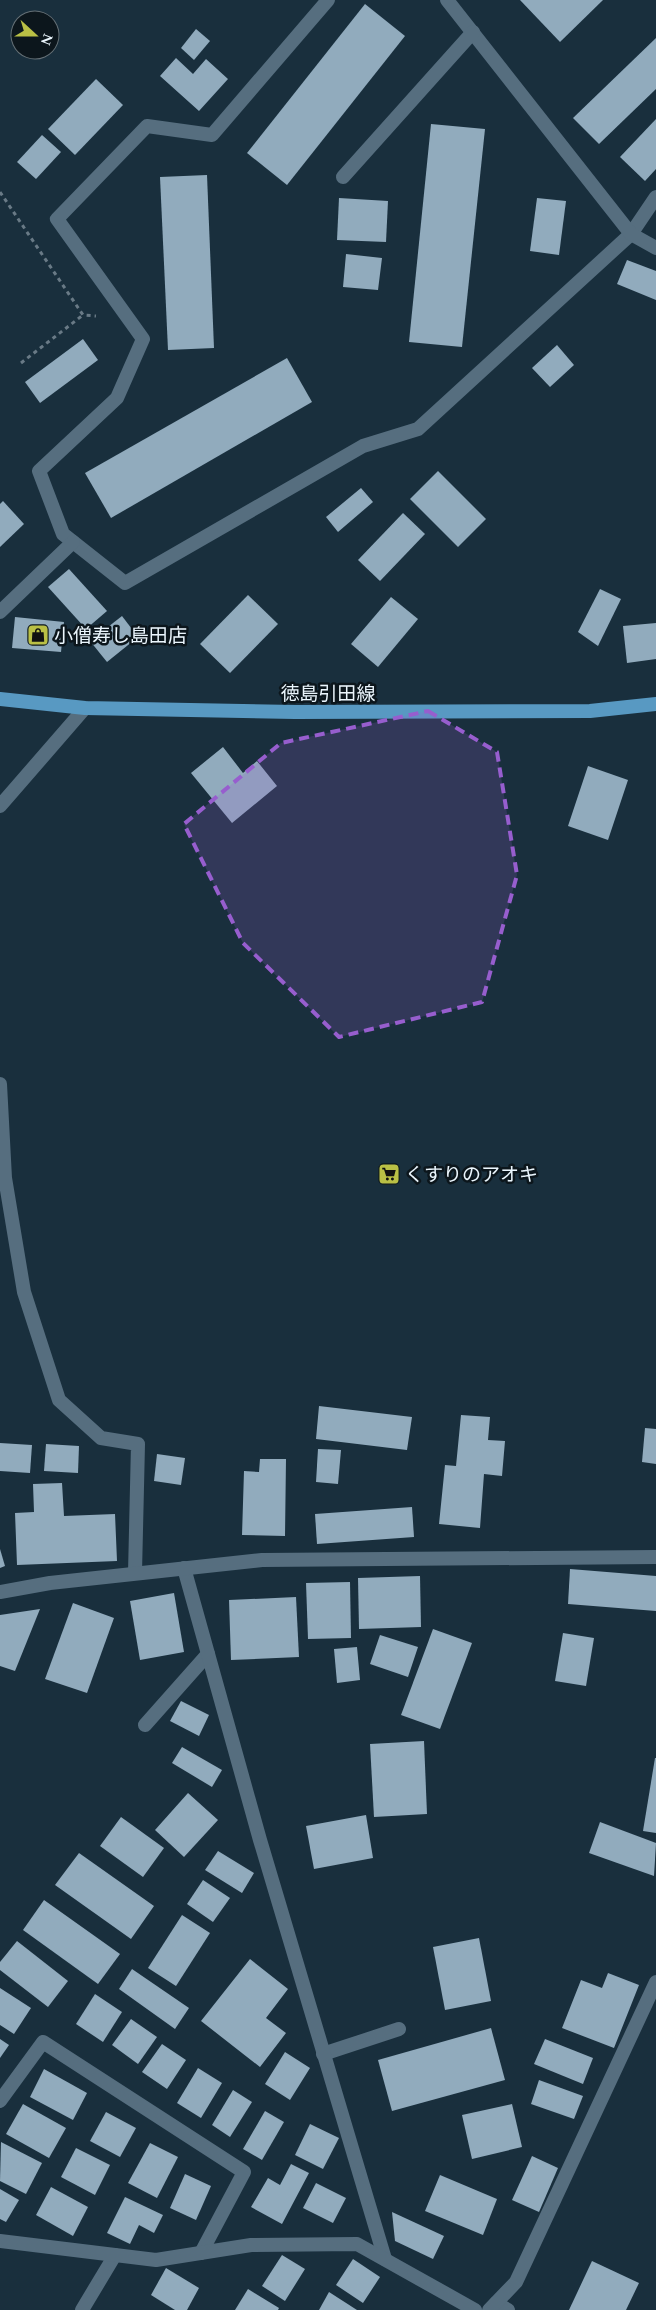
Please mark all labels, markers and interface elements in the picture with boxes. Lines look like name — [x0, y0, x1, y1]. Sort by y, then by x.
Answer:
north arrow — [10, 10, 60, 60]
text: N — [35, 30, 59, 49]
place label: 小僧寿し島田店 — [54, 622, 187, 651]
shop icon: 小僧寿し島田店 — [26, 623, 50, 647]
street label: 徳島引田線 — [280, 680, 376, 709]
place label: くすりのアオキ — [405, 1161, 538, 1190]
supermarket icon: くすりのアオキ — [377, 1162, 401, 1186]

